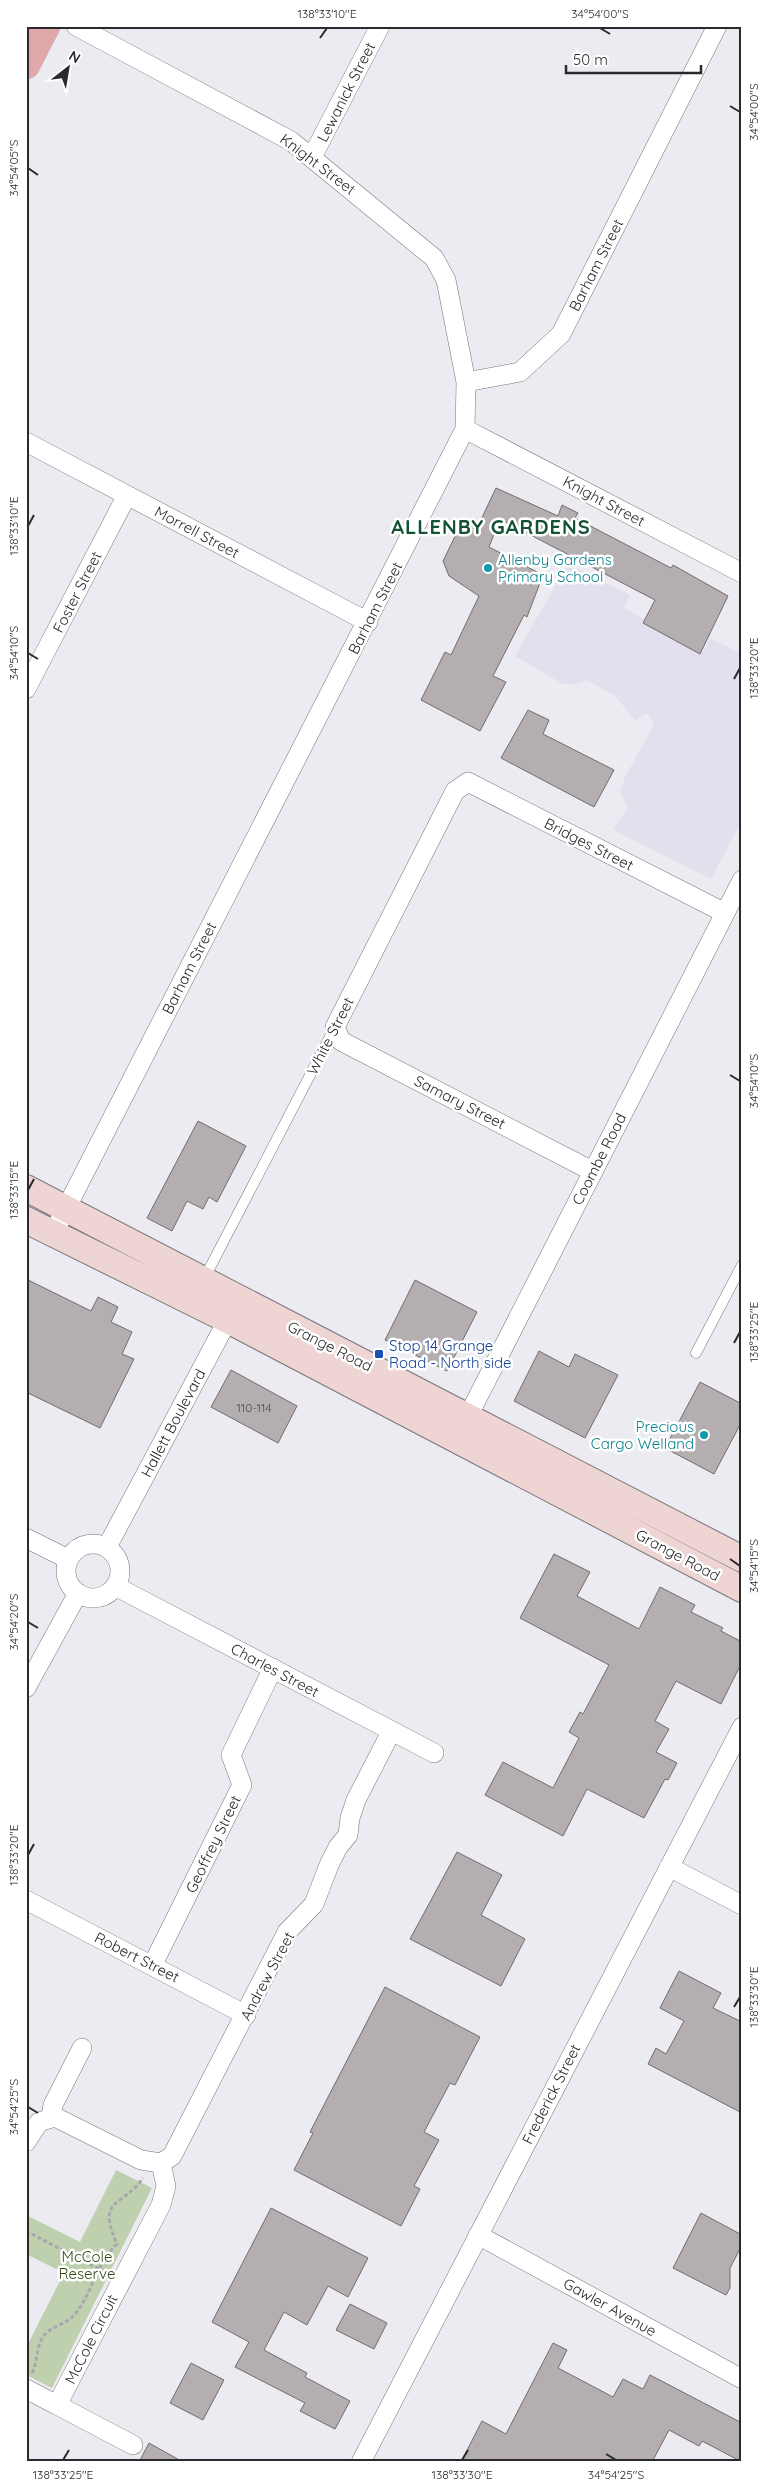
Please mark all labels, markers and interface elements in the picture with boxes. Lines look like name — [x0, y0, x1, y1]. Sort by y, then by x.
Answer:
text: 138°33'10"E — [297, 6, 357, 21]
text: 34°54'00"S — [571, 6, 629, 21]
street label: Lewanick Street — [313, 39, 379, 145]
north arrow — [42, 42, 92, 92]
scale bar — [566, 42, 700, 74]
text: N — [66, 46, 84, 67]
text: 50 m — [573, 50, 608, 69]
text: 34°54'00"S — [746, 83, 761, 141]
street label: Knight Street — [276, 129, 360, 199]
text: 34°54'05"S — [6, 139, 21, 196]
street label: Barham Street — [565, 216, 627, 314]
street label: Knight Street — [560, 471, 648, 531]
text: 138°33'10"E — [6, 496, 21, 556]
street label: Morrell Street — [151, 502, 243, 562]
district label: ALLENBY GARDENS — [391, 514, 591, 539]
street label: Foster Street — [48, 548, 106, 636]
place label: Allenby Gardens Primary School — [498, 550, 612, 586]
street label: Barham Street — [344, 559, 406, 657]
marker: Allenby Gardens Primary School — [482, 562, 494, 574]
text: 34°54'10"S — [6, 625, 21, 680]
text: 138°33'20"E — [746, 637, 761, 699]
street label: Bridges Street — [541, 813, 637, 875]
street label: Barham Street — [158, 919, 220, 1017]
street label: White Street — [302, 994, 358, 1078]
text: 34°54'10"S — [746, 1053, 761, 1108]
street label: Samary Street — [411, 1071, 509, 1133]
street label: Coombe Road — [568, 1110, 630, 1208]
text: 138°33'15"E — [6, 1161, 21, 1219]
text: 138°33'25"E — [746, 1301, 761, 1362]
street label: Grange Road — [284, 1317, 376, 1375]
place label: Stop 14 Grange Road - North side — [389, 1336, 512, 1372]
marker: Stop 14 Grange Road - North side — [373, 1348, 385, 1360]
street label: Hallett Boulevard — [136, 1366, 210, 1480]
house number: 110-114 — [236, 1400, 272, 1415]
place label: Precious Cargo Welland — [591, 1417, 694, 1453]
marker: Precious Cargo Welland — [698, 1429, 710, 1441]
street label: Grange Road — [633, 1525, 723, 1585]
text: 34°54'15"S — [746, 1539, 761, 1593]
text: 34°54'20"S — [6, 1593, 21, 1650]
street label: Charles Street — [228, 1639, 322, 1701]
street label: Geoffrey Street — [181, 1792, 245, 1896]
text: 138°33'20"E — [6, 1824, 21, 1886]
street label: Robert Street — [91, 1928, 183, 1986]
street label: Andrew Street — [236, 1928, 298, 2024]
text: 138°33'30"E — [746, 1966, 761, 2027]
street label: Frederick Street — [518, 2041, 584, 2147]
text: 34°54'25"S — [6, 2079, 21, 2135]
park label: McCole Reserve — [59, 2247, 115, 2283]
street label: Gawler Avenue — [560, 2274, 660, 2340]
street label: McCole Circuit — [60, 2291, 122, 2387]
text: 138°33'25"E — [33, 2467, 94, 2482]
text: 138°33'30"E — [432, 2467, 493, 2482]
text: 34°54'25"S — [588, 2467, 644, 2482]

